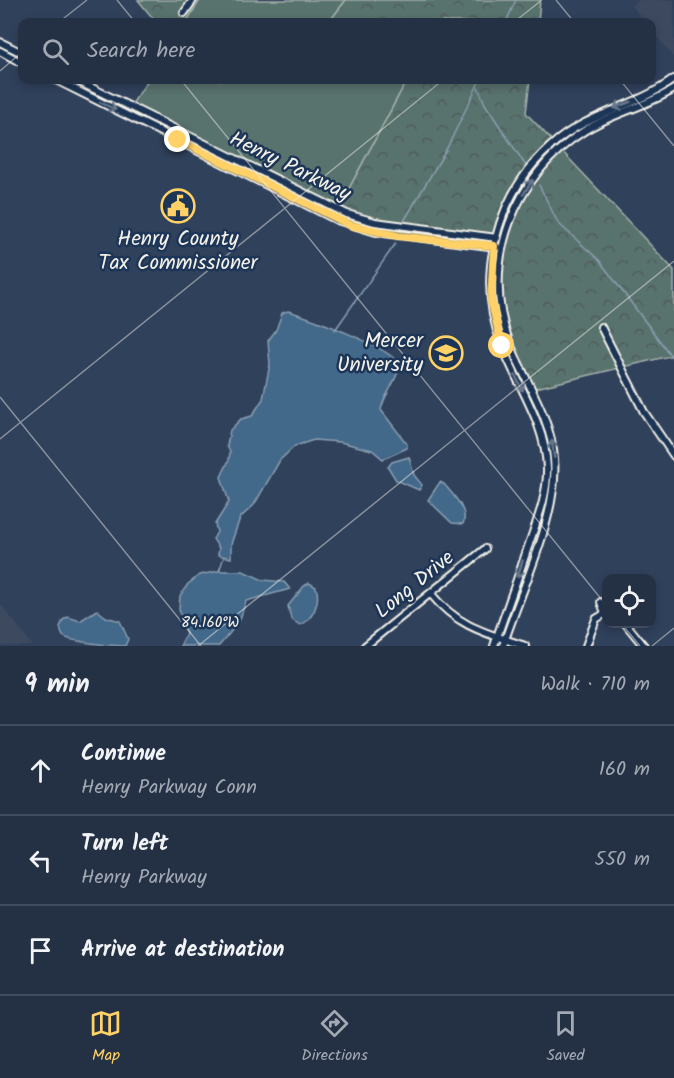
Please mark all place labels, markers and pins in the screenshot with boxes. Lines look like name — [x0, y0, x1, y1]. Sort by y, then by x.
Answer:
public building icon: Henry County Tax Commissioner — [160, 188, 196, 224]
place label: Henry County Tax Commissioner — [99, 223, 259, 280]
place label: Mercer University — [337, 325, 424, 382]
school or university icon: Mercer University — [428, 335, 464, 371]

